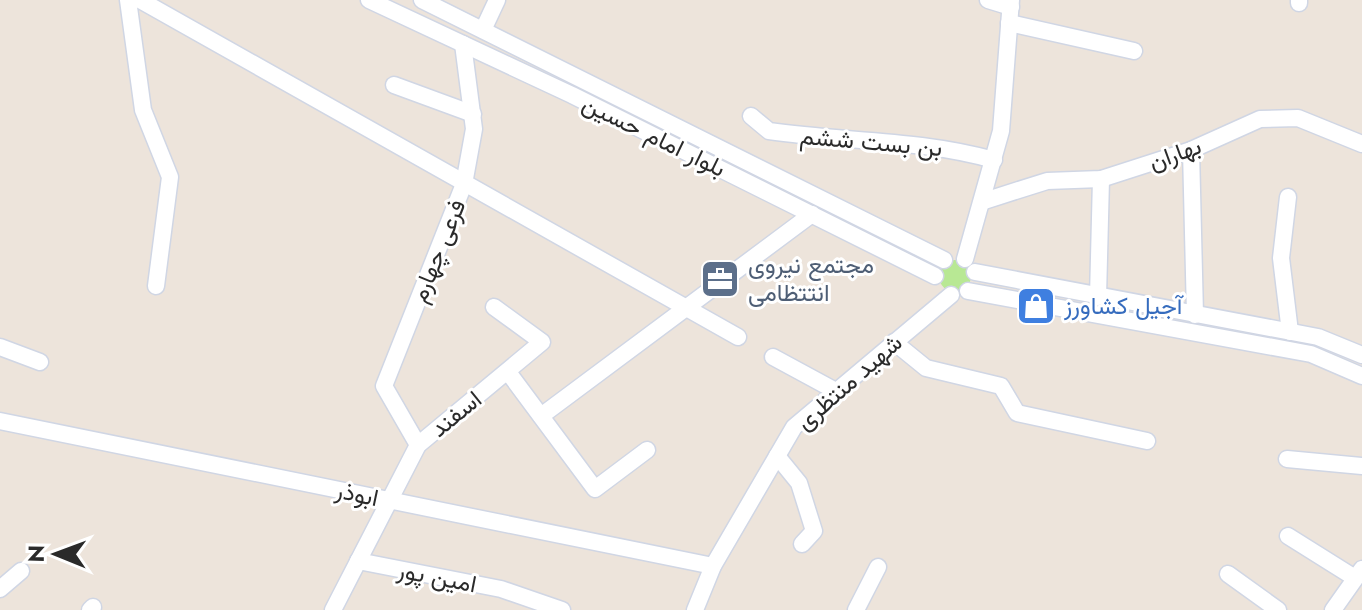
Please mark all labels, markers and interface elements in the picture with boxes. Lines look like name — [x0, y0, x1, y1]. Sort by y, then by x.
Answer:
street label: بلوار امام حسین — [577, 86, 732, 185]
street label: بن بست ششم — [798, 118, 944, 165]
street label: بهاران — [1144, 128, 1206, 179]
street label: فرعی چهارم — [401, 194, 474, 308]
place label: مجتمع نیروی انتتظامی — [748, 247, 874, 310]
office icon: مجتمع نیروی انتتظامی — [699, 258, 741, 300]
shop icon: آجیل کشاورز — [1015, 285, 1057, 327]
place label: آجیل کشاورز — [1063, 288, 1185, 323]
street label: شهید منتظری — [788, 325, 910, 438]
street label: اسفند — [422, 382, 489, 445]
street label: ابوذر — [331, 472, 382, 515]
north arrow — [16, 514, 96, 594]
text: N — [20, 545, 52, 563]
street label: امین پور — [393, 552, 480, 601]

